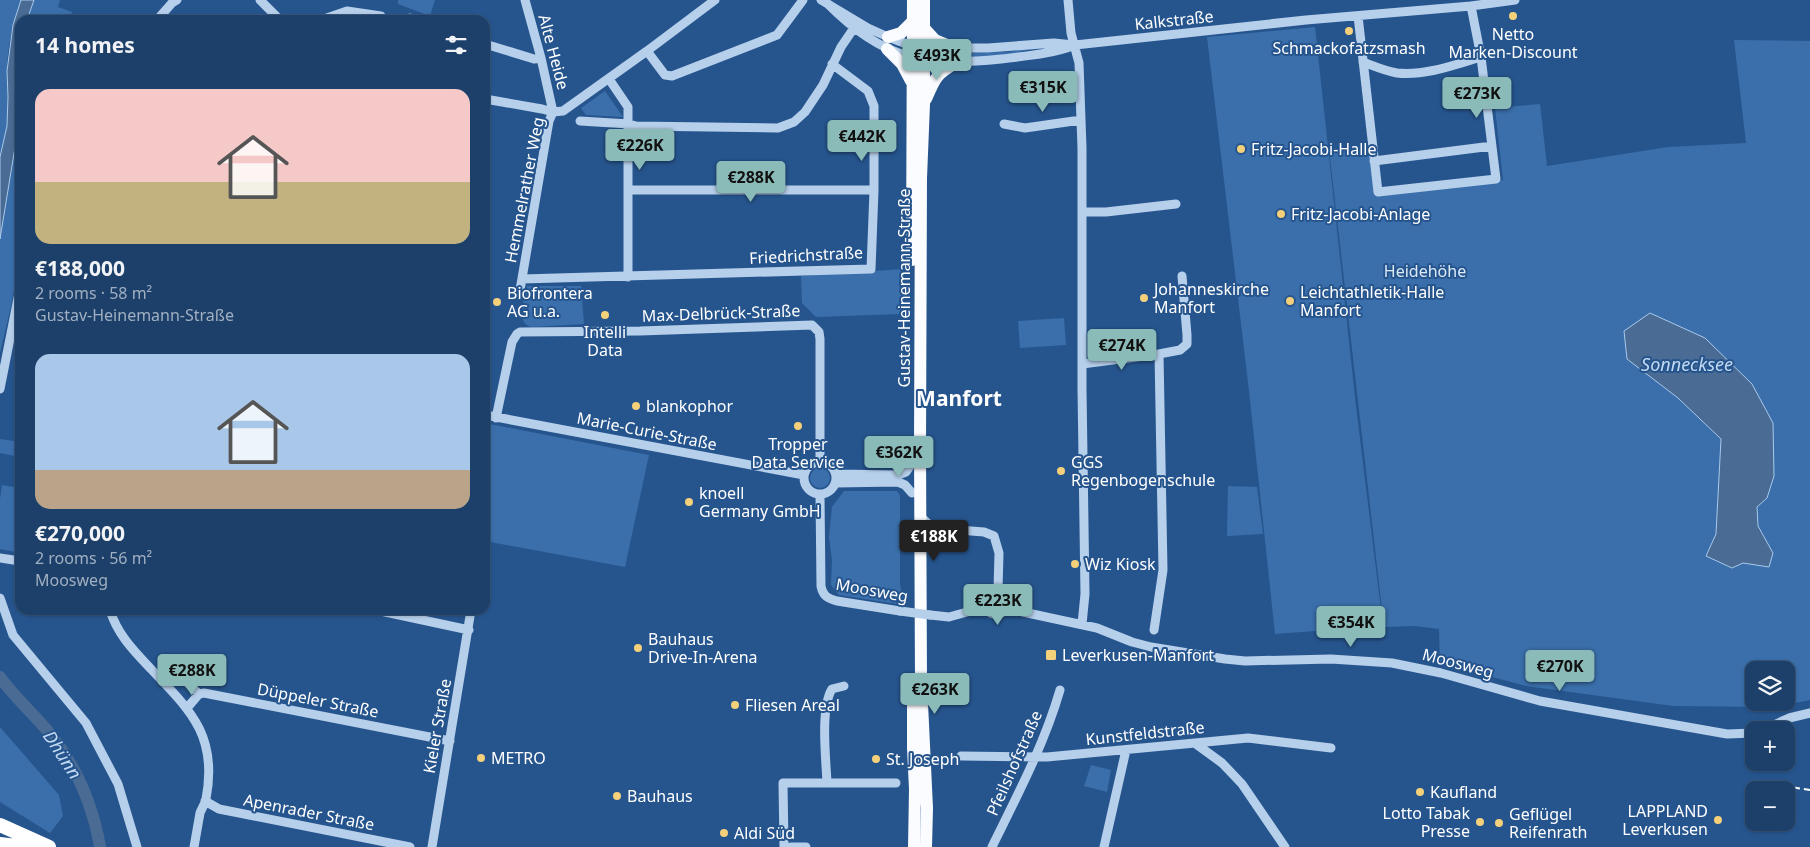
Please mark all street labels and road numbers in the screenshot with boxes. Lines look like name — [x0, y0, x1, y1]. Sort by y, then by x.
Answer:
street label: Kalkstraße — [1133, 5, 1215, 35]
street label: Alte Heide — [533, 12, 575, 92]
street label: Hemmelrather Weg — [499, 115, 549, 265]
street label: Gustav-Heinemann-Straße — [893, 189, 915, 387]
street label: Friedrichstraße — [748, 241, 864, 269]
street label: Max-Delbrück-Straße — [641, 299, 801, 327]
street label: Marie-Curie-Straße — [575, 407, 719, 455]
street label: Moosweg — [834, 573, 910, 607]
street label: Moosweg — [1420, 643, 1496, 683]
street label: Düppeler Straße — [255, 677, 381, 723]
street label: Kieler Straße — [418, 677, 456, 775]
street label: Pfeilshofstraße — [981, 707, 1047, 819]
street label: Kunstfeldstraße — [1084, 716, 1206, 750]
street label: Apenrader Straße — [242, 789, 376, 835]

